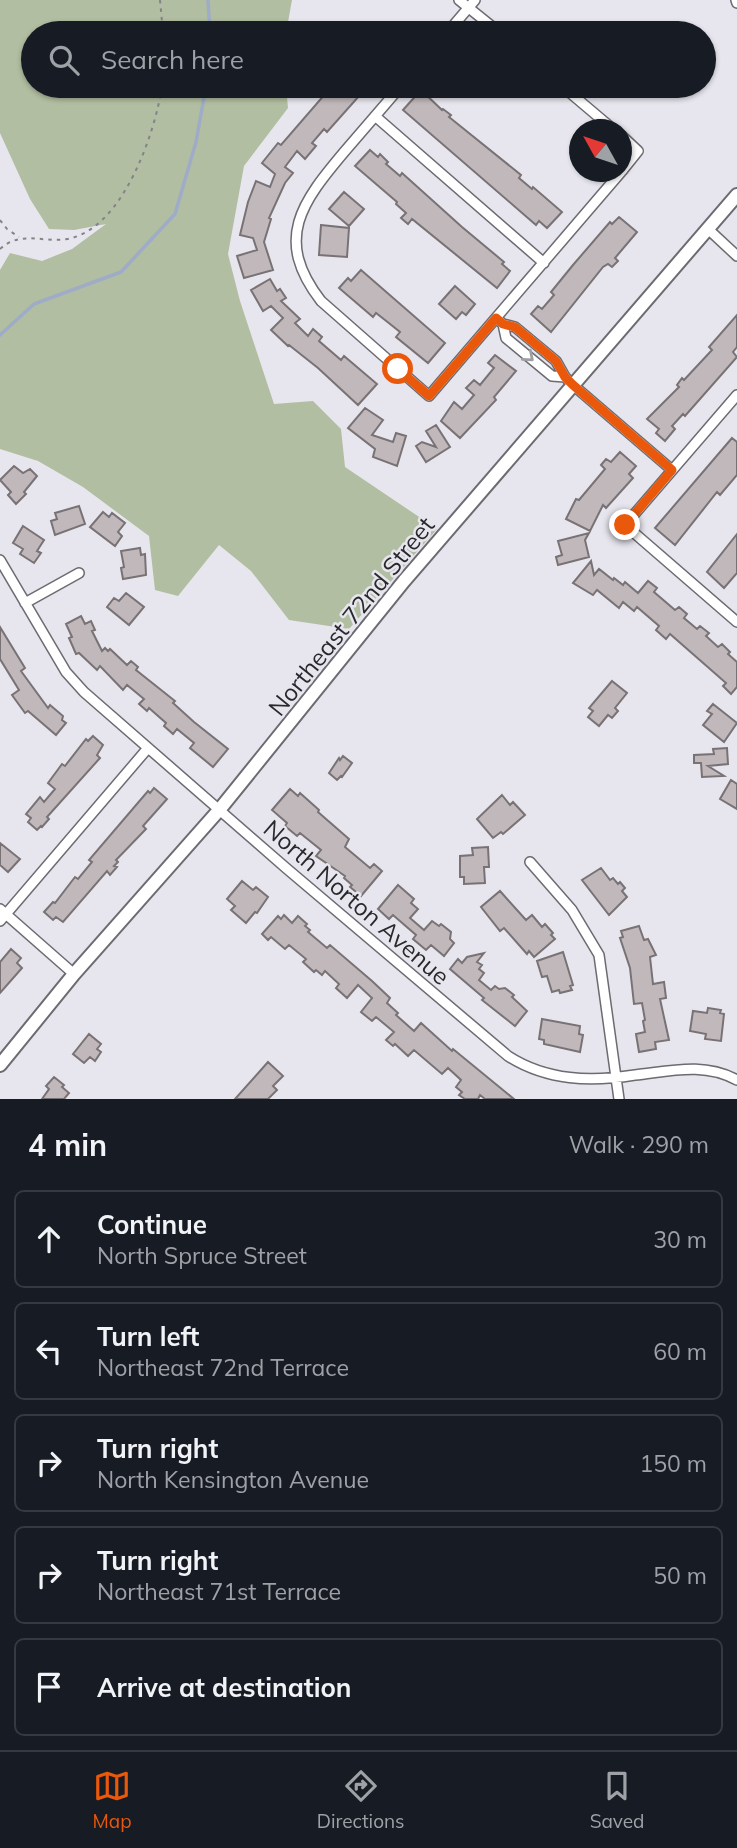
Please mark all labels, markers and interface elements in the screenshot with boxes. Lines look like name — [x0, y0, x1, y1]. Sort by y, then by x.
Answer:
search box — [21, 21, 716, 98]
icon: search — [45, 41, 83, 79]
text: Search here — [101, 43, 244, 76]
north arrow — [569, 119, 632, 182]
one-way arrow — [520, 349, 533, 361]
route start — [382, 353, 413, 384]
route end — [609, 509, 640, 540]
street label: Northeast 72nd Street — [262, 510, 440, 722]
street label: North Norton Avenue — [258, 813, 456, 991]
text: 4 min — [28, 1126, 107, 1164]
text: Walk · 290 m — [569, 1130, 709, 1159]
text: Continue — [97, 1208, 207, 1241]
icon: ahead — [30, 1220, 68, 1258]
text: 30 m — [653, 1225, 707, 1254]
text: North Spruce Street — [97, 1241, 307, 1270]
text: Turn left — [97, 1320, 199, 1353]
icon: left — [30, 1332, 68, 1370]
text: 60 m — [653, 1337, 707, 1366]
text: Northeast 72nd Terrace — [97, 1353, 349, 1382]
text: Turn right — [97, 1432, 218, 1465]
icon: right — [30, 1444, 68, 1482]
text: 150 m — [639, 1449, 707, 1478]
text: North Kensington Avenue — [97, 1465, 369, 1494]
text: Turn right — [97, 1544, 218, 1577]
icon: right — [30, 1556, 68, 1594]
text: 50 m — [653, 1561, 707, 1590]
text: Northeast 71st Terrace — [97, 1577, 341, 1606]
icon: arrive — [30, 1668, 68, 1706]
text: Arrive at destination — [97, 1671, 352, 1704]
tab: Map — [93, 1767, 132, 1833]
tab: Directions — [317, 1767, 405, 1833]
tab: Saved — [590, 1767, 644, 1833]

